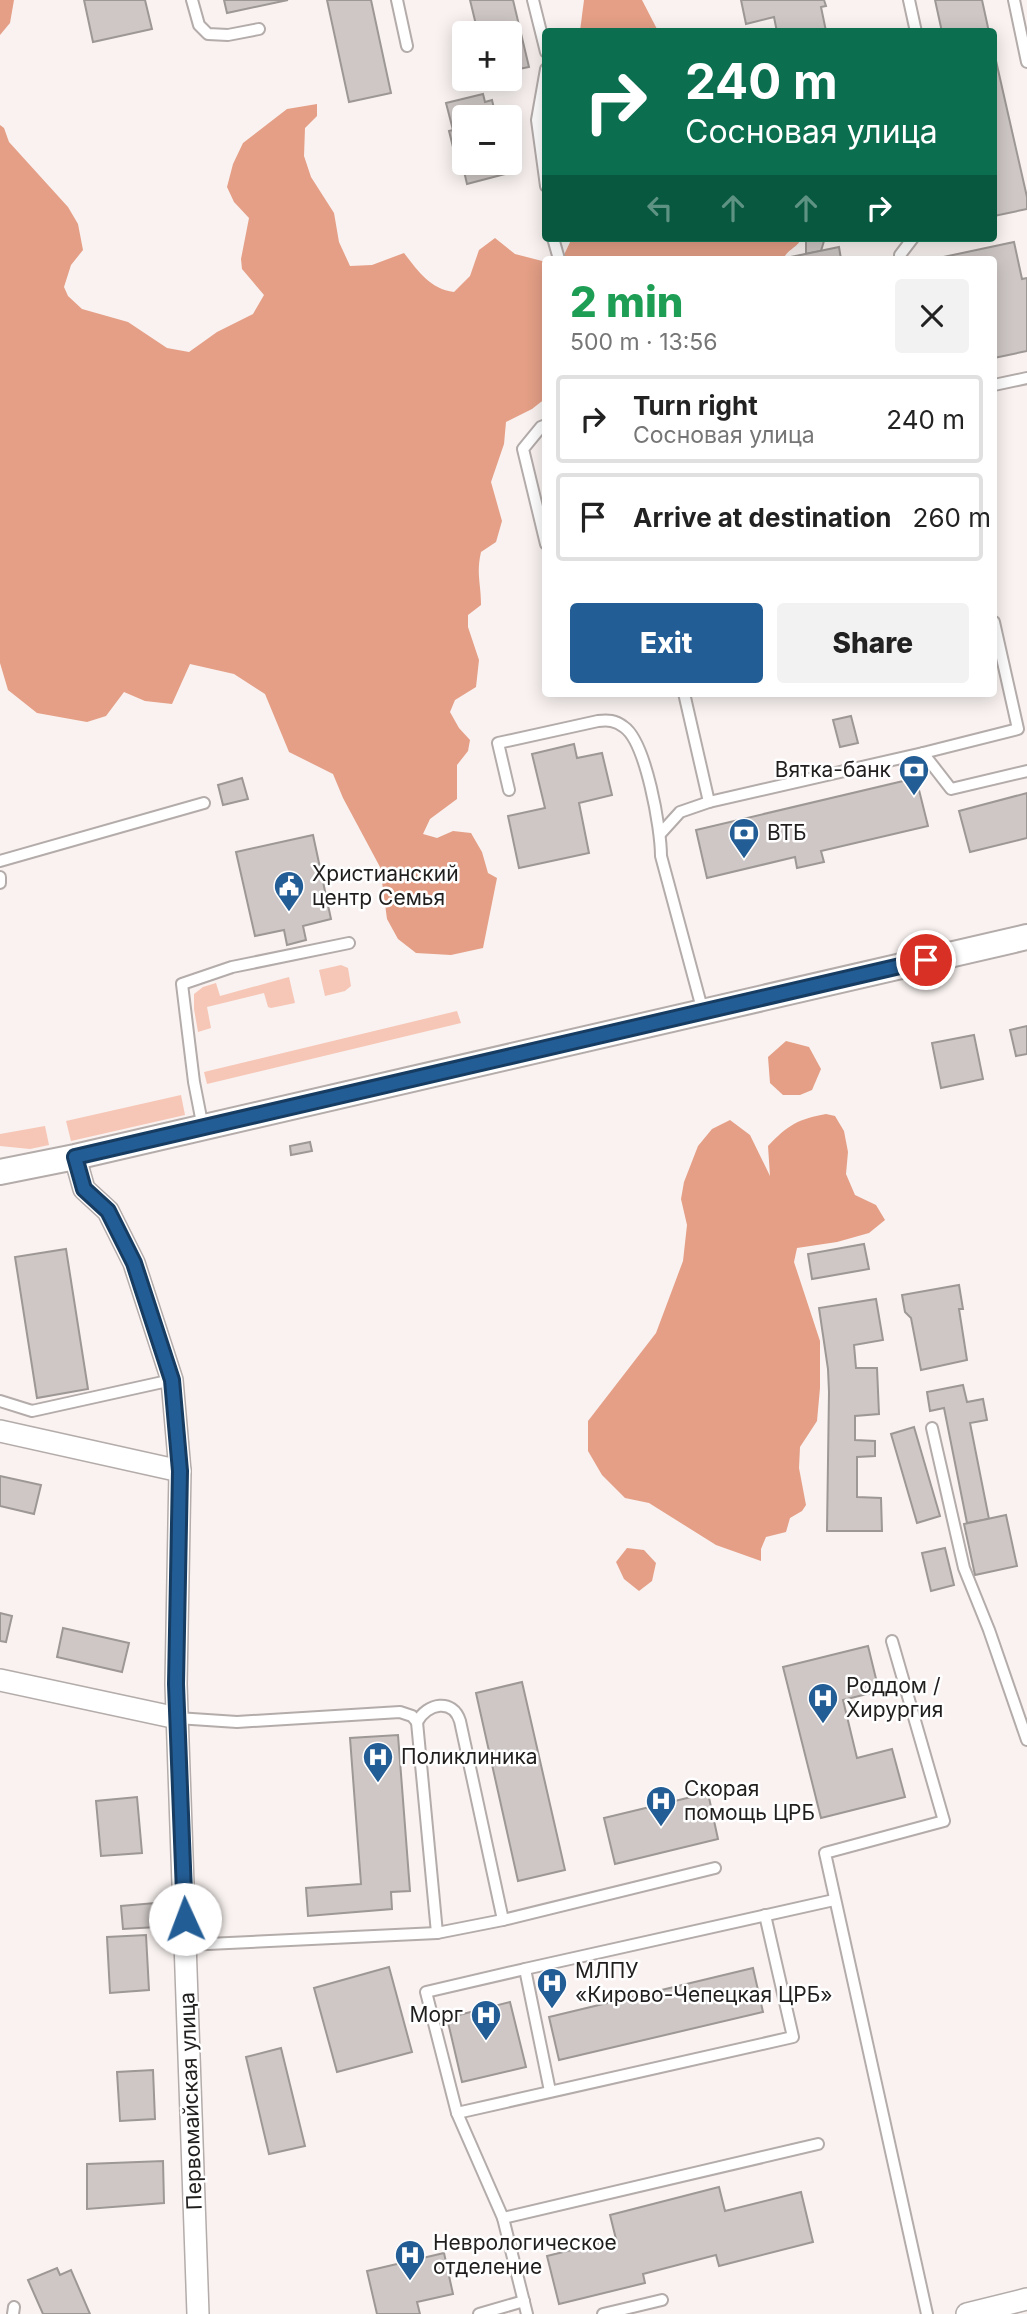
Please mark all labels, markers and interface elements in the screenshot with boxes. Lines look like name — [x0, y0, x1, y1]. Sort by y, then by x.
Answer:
map controls — [452, 21, 522, 175]
button: + — [452, 21, 522, 91]
text: 240 m — [685, 52, 838, 111]
icon: right — [570, 56, 661, 147]
button: − — [452, 105, 522, 175]
text: Сосновая улица — [685, 112, 938, 151]
icon: left — [641, 189, 679, 227]
icon: ahead — [714, 189, 752, 227]
icon: ahead — [787, 189, 825, 227]
icon: right — [860, 189, 898, 227]
text: 2 min — [570, 276, 684, 327]
button: close — [895, 279, 969, 353]
text: 500 m · 13:56 — [570, 328, 718, 356]
text: Turn right — [633, 390, 758, 421]
icon: right — [574, 400, 612, 438]
text: 240 m — [886, 404, 965, 435]
text: Сосновая улица — [633, 421, 815, 449]
icon: arrive — [574, 498, 612, 536]
text: Arrive at destination — [633, 502, 892, 533]
text: 260 m — [913, 502, 991, 533]
button: Exit — [570, 603, 763, 683]
button: Share — [777, 603, 969, 683]
bank icon: Вятка-банк — [897, 753, 931, 797]
place label: Вятка-банк — [775, 757, 892, 782]
bank icon: ВТБ — [727, 816, 761, 860]
place label: ВТБ — [767, 820, 807, 845]
place label: Христианский центр Семья — [312, 861, 459, 910]
public building icon: Христианский центр Семья — [272, 869, 306, 913]
pin — [896, 930, 956, 990]
icon: arrive — [907, 941, 945, 979]
place label: Роддом / Хирургия — [846, 1673, 943, 1722]
hospital icon: Роддом / Хирургия — [806, 1681, 840, 1725]
hospital icon: Поликлиника — [361, 1740, 395, 1784]
place label: Поликлиника — [401, 1744, 538, 1769]
place label: Скорая помощь ЦРБ — [684, 1776, 815, 1825]
hospital icon: Скорая помощь ЦРБ — [644, 1784, 678, 1828]
position arrow — [148, 1882, 222, 1956]
place label: МЛПУ «Кирово-Чепецкая ЦРБ» — [575, 1958, 832, 2007]
hospital icon: МЛПУ «Кирово-Чепецкая ЦРБ» — [535, 1966, 569, 2010]
street label: Первомайская улица — [174, 1992, 207, 2210]
hospital icon: Морг — [469, 1998, 503, 2042]
place label: Морг — [409, 2002, 463, 2027]
place label: Неврологическое отделение — [433, 2230, 617, 2279]
hospital icon: Неврологическое отделение — [393, 2238, 427, 2282]

